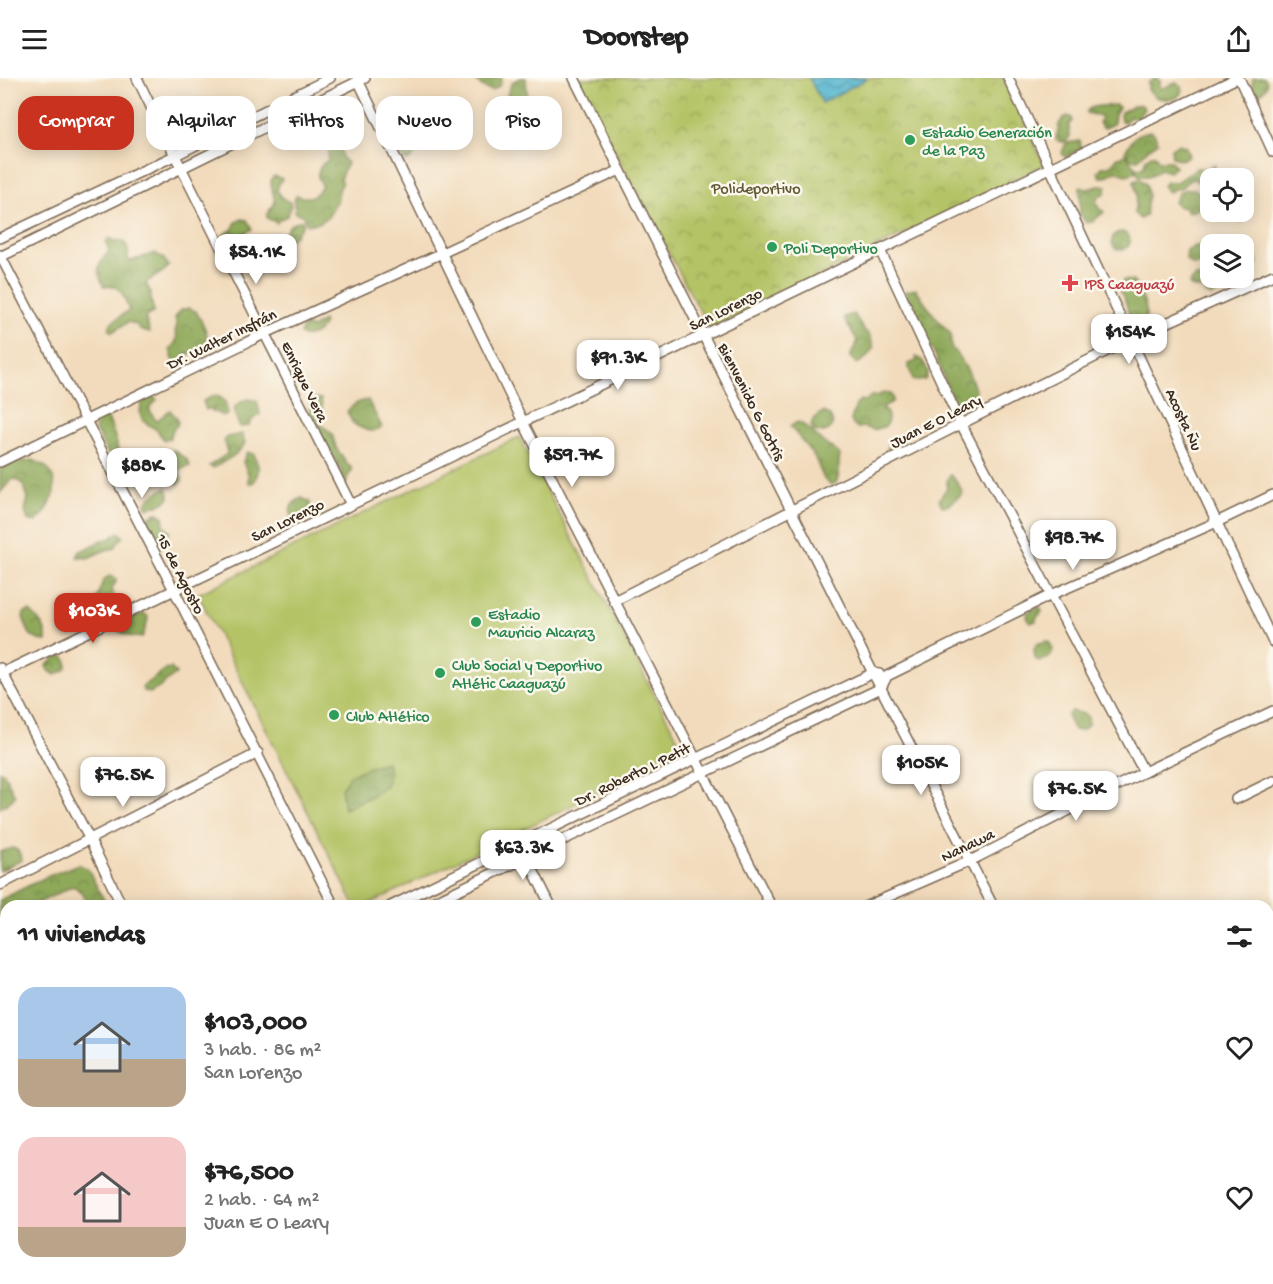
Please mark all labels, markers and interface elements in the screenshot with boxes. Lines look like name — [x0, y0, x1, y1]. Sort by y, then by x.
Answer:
icon: menu — [18, 23, 51, 56]
text: Doorstep — [585, 23, 688, 55]
icon: share — [1222, 23, 1255, 56]
chip: Comprar — [18, 96, 134, 150]
chip: Alquilar — [146, 96, 256, 150]
chip: Filtros — [268, 96, 364, 150]
chip: Nuevo — [376, 96, 473, 150]
chip: Piso — [485, 96, 562, 150]
place label: Estadio Generación de la Paz — [922, 125, 1052, 162]
marker: Estadio Generación de la Paz — [903, 133, 917, 147]
map controls — [1200, 168, 1254, 288]
button: locate — [1200, 168, 1254, 222]
park label: Polideportivo — [711, 181, 800, 200]
pin: $54.1K — [207, 234, 305, 285]
button: layers — [1200, 234, 1254, 288]
marker: Poli Deportivo — [765, 240, 779, 254]
place label: Poli Deportivo — [783, 241, 878, 260]
text: $54.1K — [229, 242, 283, 265]
marker: IPS Caaguazú — [1061, 274, 1079, 292]
place label: IPS Caaguazú — [1084, 277, 1175, 296]
street label: San Lorenzo — [687, 285, 766, 337]
street label: Dr. Walter Insfrán — [164, 306, 281, 376]
pin: $154K — [1087, 314, 1171, 365]
text: $154K — [1105, 322, 1153, 345]
street label: Enrique Vera — [275, 339, 331, 427]
pin: $91.3K — [569, 340, 667, 391]
street label: Bienvenido G Gotris — [712, 340, 788, 465]
text: $91.3K — [591, 348, 645, 371]
street label: Acosta Ñu — [1159, 386, 1206, 455]
street label: Juan E O Leary — [888, 392, 986, 454]
pin: $59.7K — [523, 437, 621, 488]
text: $59.7K — [543, 445, 601, 468]
pin: $88K — [106, 448, 178, 499]
text: $88K — [121, 456, 163, 479]
street label: San Lorenzo — [249, 496, 328, 548]
pin: $98.7K — [1024, 520, 1122, 571]
text: $98.7K — [1044, 528, 1102, 551]
street label: 15 de Agosto — [150, 530, 207, 618]
pin: $103K — [51, 593, 135, 644]
text: $103K — [68, 601, 118, 624]
place label: Estadio Mauricio Alcaraz — [488, 607, 595, 644]
marker: Estadio Mauricio Alcaraz — [469, 615, 483, 629]
place label: Club Social y Deportivo Atlétic Caaguazú — [452, 658, 602, 695]
marker: Club Social y Deportivo Atlétic Caaguazú — [433, 666, 447, 680]
marker: Club Atlético — [327, 708, 341, 722]
place label: Club Atlético — [346, 709, 429, 728]
street label: Dr. Roberto L Petit — [572, 739, 696, 813]
pin: $105K — [879, 745, 963, 796]
text: $105K — [896, 753, 946, 776]
pin: $76.5K — [74, 757, 172, 808]
text: $76.5K — [94, 765, 152, 788]
pin: $76.5K — [1027, 771, 1125, 822]
text: $76.5K — [1047, 779, 1105, 802]
street label: Nanawa — [939, 826, 999, 868]
pin: $63.3K — [474, 830, 572, 881]
text: $63.3K — [494, 838, 552, 861]
icon: filters — [1223, 920, 1256, 953]
text: 11 viviendas — [18, 921, 144, 952]
text: $103,000 — [204, 1009, 307, 1040]
icon: home — [66, 1011, 138, 1083]
icon: heart — [1223, 1031, 1256, 1064]
text: 3 hab. · 86 m² — [204, 1040, 322, 1063]
text: San Lorenzo — [204, 1063, 302, 1086]
text: $76,500 — [204, 1159, 294, 1190]
icon: home — [66, 1161, 138, 1233]
icon: heart — [1223, 1181, 1256, 1214]
text: 2 hab. · 64 m² — [204, 1190, 319, 1213]
text: Juan E O Leary — [204, 1213, 329, 1236]

